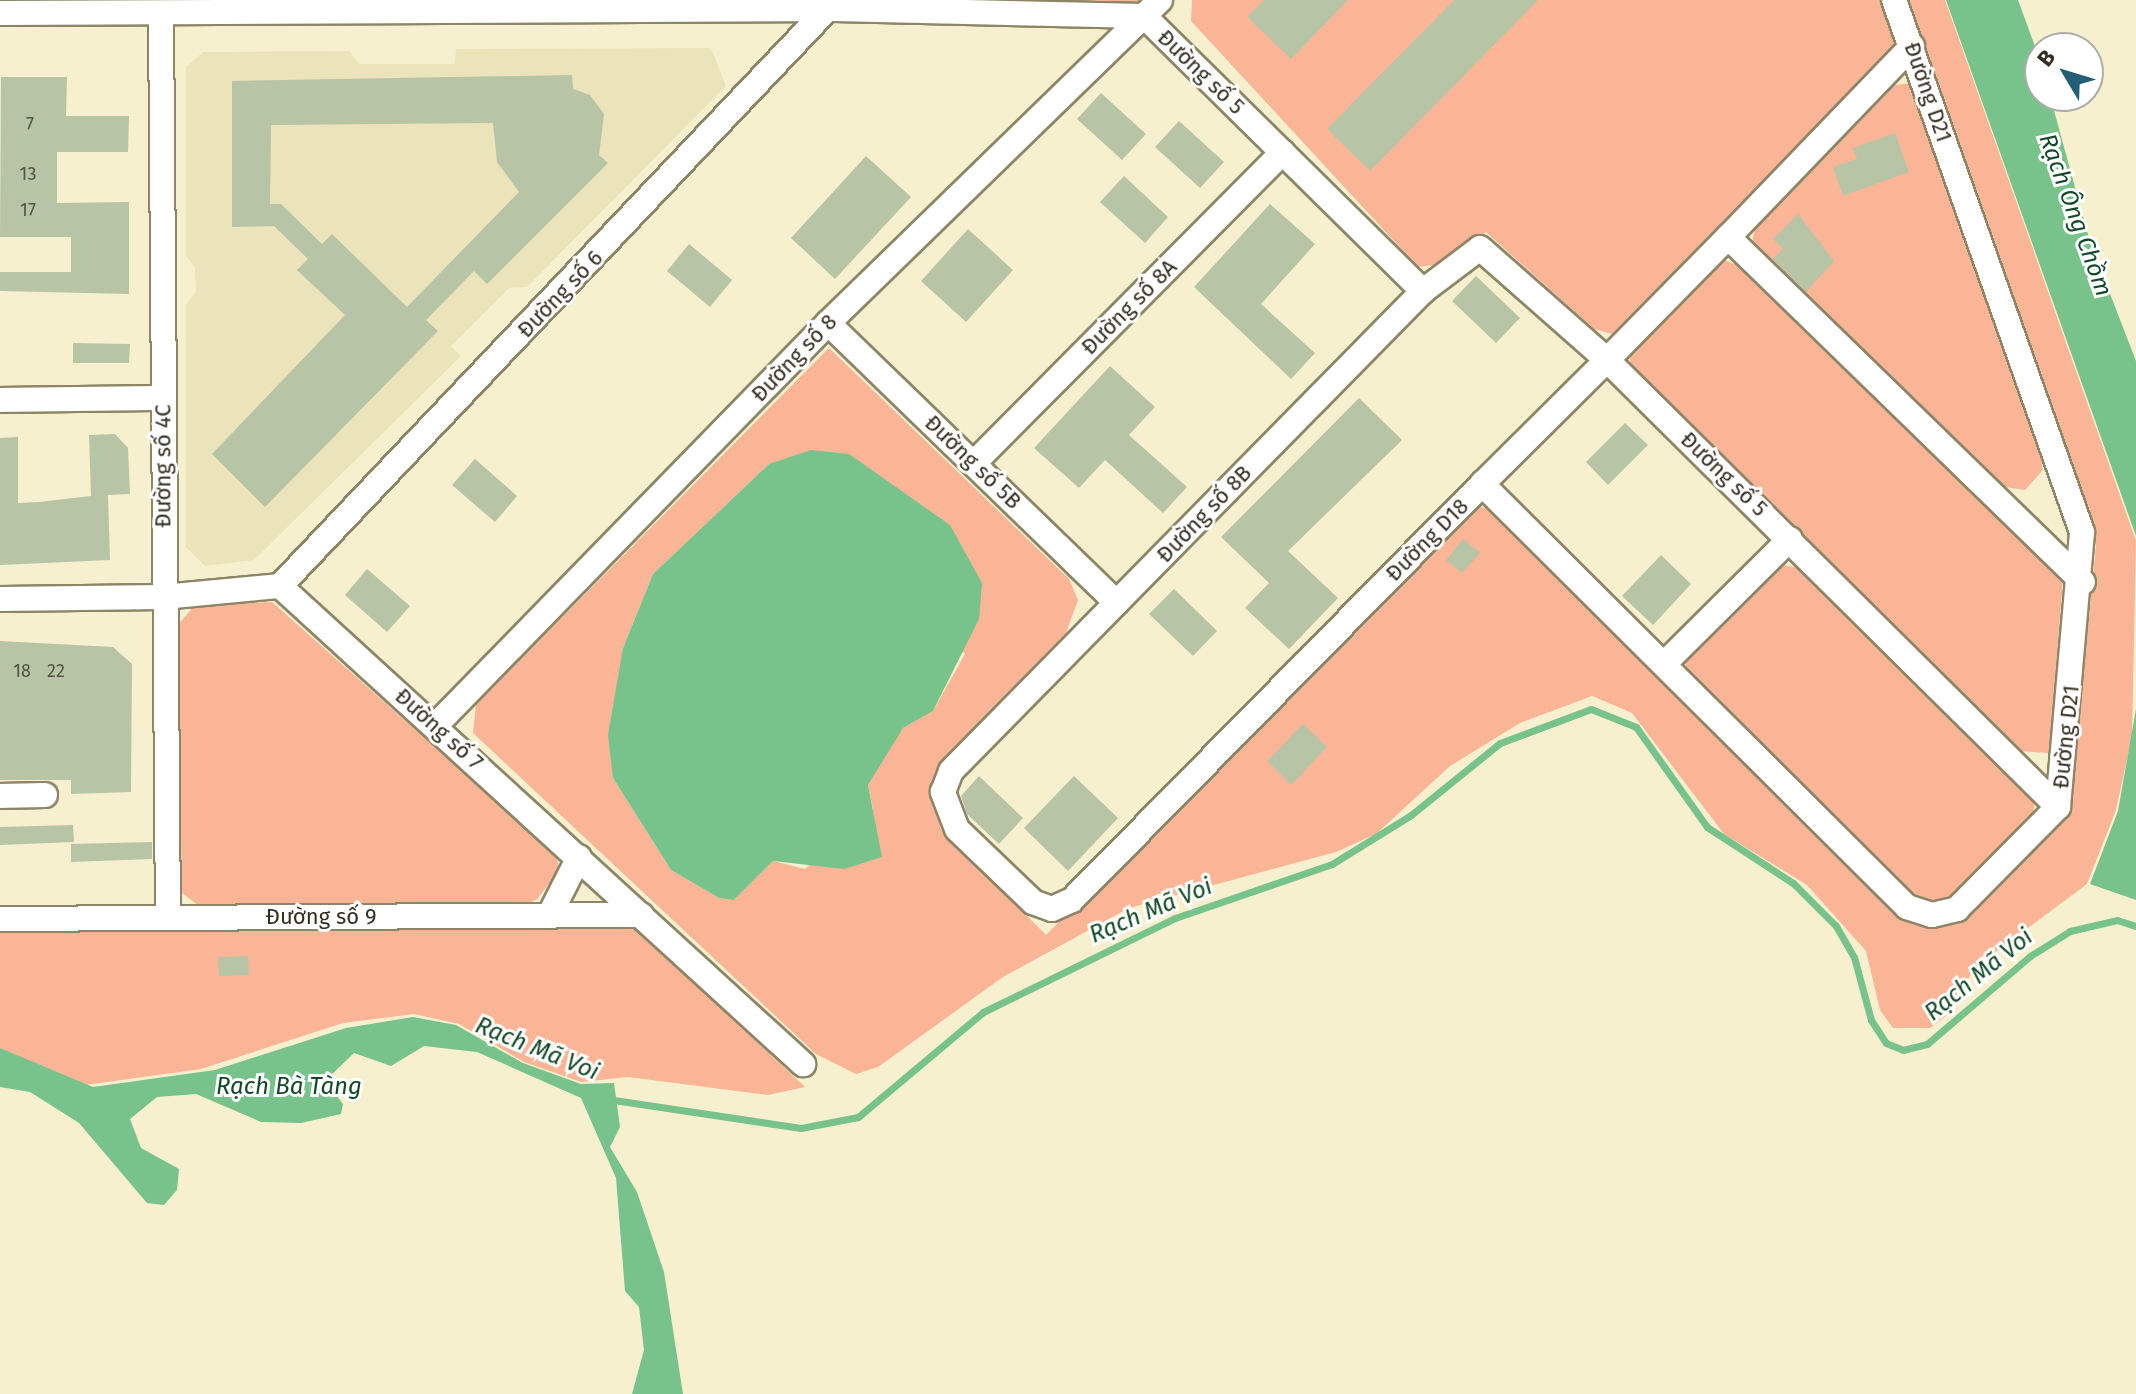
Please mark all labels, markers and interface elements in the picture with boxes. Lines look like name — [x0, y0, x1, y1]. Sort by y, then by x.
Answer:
street label: Đường số 5 — [1152, 24, 1250, 120]
north arrow — [2024, 32, 2104, 112]
street label: Đường D21 — [1899, 39, 1957, 145]
text: B — [2031, 44, 2061, 72]
house number: 7 — [26, 113, 34, 135]
water label: Rạch Ông Chồm — [2032, 130, 2118, 300]
house number: 13 — [20, 163, 36, 185]
house number: 17 — [20, 199, 36, 221]
street label: Đường số 6 — [512, 245, 608, 343]
street label: Đường số 8A — [1076, 254, 1182, 360]
street label: Đường số 8 — [746, 309, 842, 407]
street label: Đường số 4C — [150, 404, 176, 528]
street label: Đường số 5B — [919, 409, 1027, 515]
street label: Đường số 5 — [1675, 426, 1773, 522]
street label: Đường số 8B — [1151, 460, 1257, 568]
street label: Đường D18 — [1380, 493, 1474, 587]
house number: 18 — [13, 660, 31, 682]
house number: 22 — [47, 660, 65, 682]
street label: Đường số 7 — [390, 683, 488, 775]
street label: Đường D21 — [2047, 684, 2085, 790]
water label: Rạch Mã Voi — [1085, 872, 1217, 950]
street label: Đường số 9 — [266, 904, 376, 930]
water label: Rạch Mã Voi — [1919, 923, 2039, 1027]
water label: Rạch Mã Voi — [471, 1011, 603, 1087]
water label: Rạch Bà Tàng — [216, 1073, 362, 1101]

